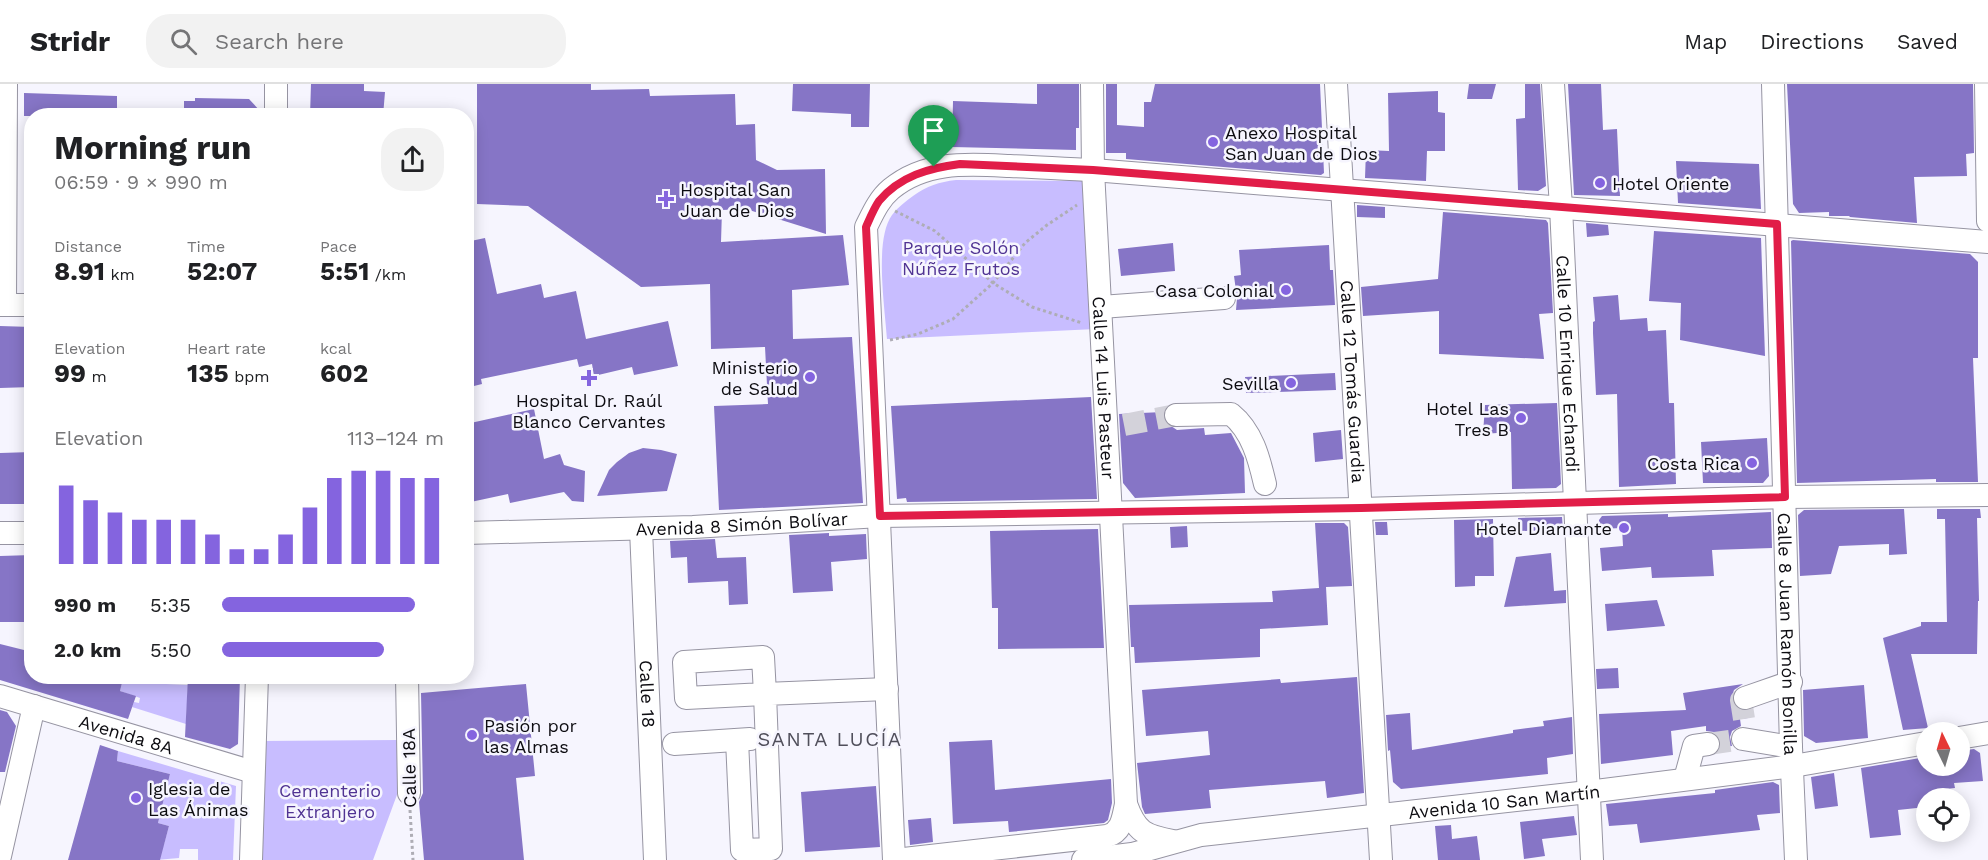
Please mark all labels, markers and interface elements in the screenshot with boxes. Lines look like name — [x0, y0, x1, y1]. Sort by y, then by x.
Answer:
search box — [146, 14, 566, 68]
text: Stridr — [30, 25, 110, 58]
icon: search — [167, 25, 200, 58]
text: Search here — [215, 29, 344, 54]
text: Map — [1684, 29, 1727, 54]
text: Directions — [1760, 29, 1864, 54]
text: Saved — [1897, 29, 1958, 54]
pin — [908, 105, 959, 167]
icon: arrive — [917, 114, 950, 147]
place label: Anexo Hospital San Juan de Dios — [1225, 122, 1378, 164]
text: Morning run — [54, 128, 251, 167]
button: share — [381, 128, 444, 191]
marker: Anexo Hospital San Juan de Dios — [1206, 135, 1220, 149]
text: 06:59 · 9 × 990 m — [54, 170, 228, 194]
place label: Hotel Oriente — [1612, 173, 1730, 194]
marker: Hotel Oriente — [1593, 176, 1607, 190]
place label: Hospital San Juan de Dios — [680, 179, 794, 221]
marker: Hospital San Juan de Dios — [657, 190, 675, 208]
text: Distance — [54, 237, 122, 256]
text: Time — [187, 237, 225, 256]
text: Pace — [320, 237, 357, 256]
park label: Parque Solón Núñez Frutos — [902, 237, 1020, 279]
street label: Calle 10 Enrique Echandi — [1553, 254, 1584, 473]
text: 8.91 — [54, 256, 105, 286]
text: 52:07 — [187, 256, 257, 286]
text: 5:51 — [320, 256, 369, 286]
text: km — [105, 265, 135, 284]
text: /km — [369, 265, 406, 284]
street label: Calle 12 Tomás Guardia — [1337, 279, 1370, 484]
place label: Casa Colonial — [1155, 280, 1274, 301]
marker: Casa Colonial — [1279, 283, 1293, 297]
street label: Calle 14 Luis Pasteur — [1089, 296, 1120, 480]
text: Elevation — [54, 339, 125, 358]
text: Heart rate — [187, 339, 266, 358]
text: kcal — [320, 339, 352, 358]
place label: Ministerio de Salud — [712, 357, 798, 399]
text: 99 — [54, 358, 86, 388]
text: 135 — [187, 358, 229, 388]
text: 602 — [320, 358, 368, 388]
text: m — [86, 367, 107, 386]
text: bpm — [229, 367, 270, 386]
marker: Hospital Dr. Raúl Blanco Cervantes — [580, 369, 598, 387]
marker: Ministerio de Salud — [803, 370, 817, 384]
place label: Sevilla — [1222, 373, 1279, 394]
marker: Sevilla — [1284, 376, 1298, 390]
place label: Hospital Dr. Raúl Blanco Cervantes — [512, 390, 666, 432]
place label: Hotel Las Tres B — [1426, 398, 1509, 440]
marker: Hotel Las Tres B — [1514, 411, 1528, 425]
text: Elevation — [54, 426, 143, 450]
text: 113–124 m — [347, 426, 444, 450]
place label: Costa Rica — [1647, 453, 1740, 474]
marker: Costa Rica — [1745, 456, 1759, 470]
street label: Avenida 8 Simón Bolívar — [635, 507, 849, 539]
street label: Calle 8 Juan Ramón Bonilla — [1774, 512, 1802, 756]
place label: Hotel Diamante — [1475, 518, 1612, 539]
marker: Hotel Diamante — [1617, 521, 1631, 535]
text: 990 m — [54, 593, 116, 617]
text: 5:35 — [150, 593, 191, 617]
text: 2.0 km — [54, 638, 121, 662]
text: 5:50 — [150, 638, 192, 662]
street label: Calle 18 — [636, 659, 660, 728]
street label: Avenida 8A — [77, 710, 176, 758]
place label: Pasión por las Almas — [484, 715, 577, 757]
north arrow — [1916, 722, 1970, 776]
map controls — [1916, 722, 1970, 842]
district label: SANTA LUCÍA — [757, 727, 903, 751]
street label: Calle 18A — [398, 728, 420, 808]
marker: Pasión por las Almas — [465, 728, 479, 742]
place label: Iglesia de Las Ánimas — [148, 778, 249, 820]
park label: Cementerio Extranjero — [279, 780, 381, 822]
street label: Avenida 10 San Martín — [1407, 780, 1601, 822]
button: locate — [1916, 788, 1970, 842]
marker: Iglesia de Las Ánimas — [129, 791, 143, 805]

